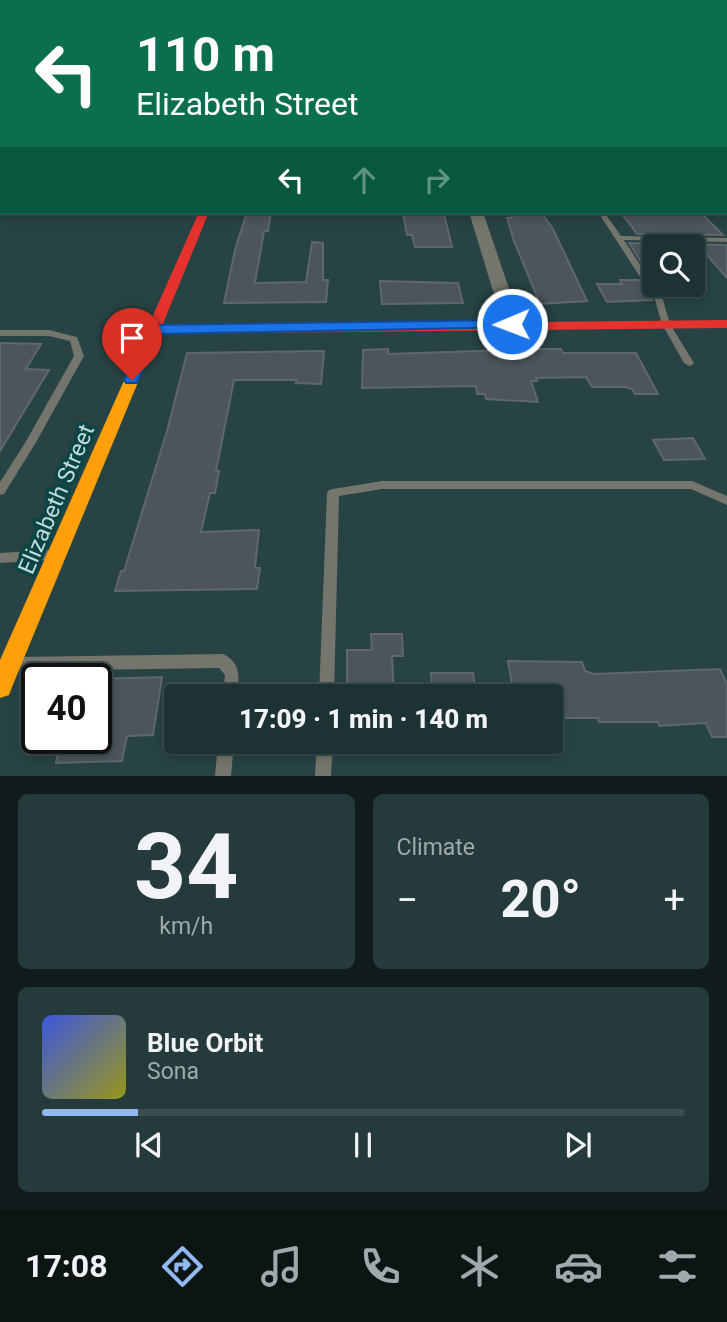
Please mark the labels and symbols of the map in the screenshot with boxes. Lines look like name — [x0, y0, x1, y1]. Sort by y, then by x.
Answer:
position arrow — [475, 287, 549, 361]
pin — [102, 308, 162, 380]
street label: Elizabeth Street — [13, 420, 100, 578]
speed limit sign: 40 — [21, 663, 112, 754]

